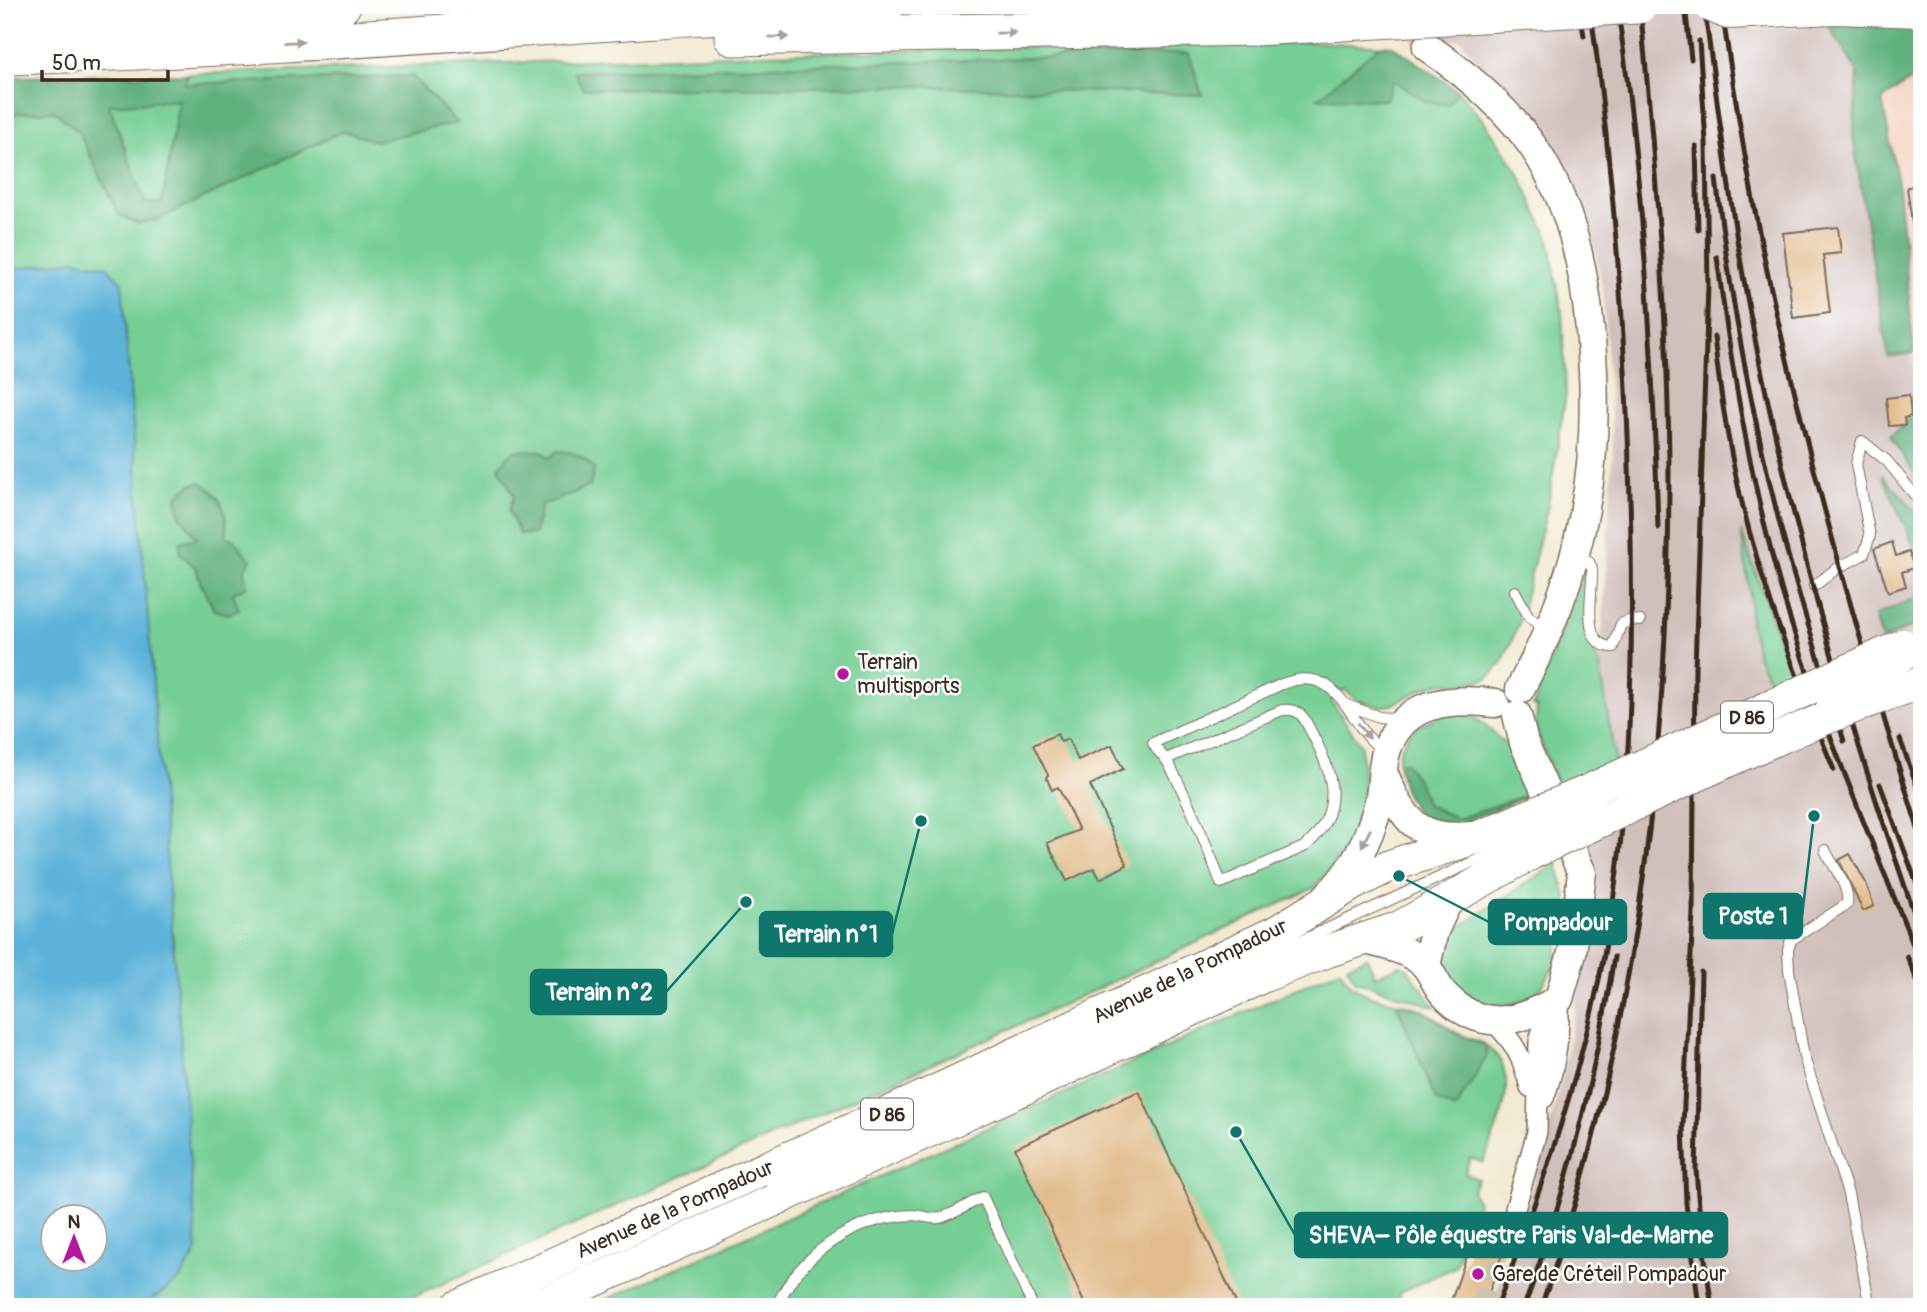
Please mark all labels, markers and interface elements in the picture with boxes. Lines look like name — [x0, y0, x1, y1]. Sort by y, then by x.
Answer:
one-way arrow — [996, 28, 1018, 39]
one-way arrow — [768, 31, 790, 43]
one-way arrow — [283, 37, 305, 48]
scale bar — [42, 38, 168, 82]
text: 50 m — [52, 50, 101, 77]
place label: Terrain multisports — [857, 649, 960, 700]
marker: Terrain multisports — [835, 666, 851, 682]
road number: D 86 — [1721, 702, 1773, 732]
one-way arrow — [1357, 721, 1372, 739]
one-way arrow — [1360, 828, 1371, 848]
callout: Poste 1 — [1704, 894, 1802, 938]
callout: Pompadour — [1489, 900, 1626, 944]
text: Poste 1 — [1718, 902, 1788, 931]
text: Pompadour — [1503, 908, 1613, 937]
callout: Terrain n°1 — [760, 912, 892, 956]
street label: Avenue de la Pompadour — [1088, 912, 1293, 1030]
text: Terrain n°1 — [773, 920, 878, 949]
callout: Terrain n°2 — [531, 970, 666, 1014]
text: Terrain n°2 — [544, 978, 653, 1007]
road number: D 86 — [861, 1098, 913, 1130]
street label: Avenue de la Pompadour — [572, 1153, 779, 1265]
north arrow — [38, 1204, 108, 1274]
text: N — [68, 1210, 81, 1234]
callout: SHEVA– Pôle équestre Paris Val-de-Marne — [1295, 1213, 1727, 1257]
text: SHEVA– Pôle équestre Paris Val-de-Marne — [1309, 1221, 1714, 1250]
place label: Gare de Créteil Pompadour — [1492, 1261, 1727, 1288]
marker: Gare de Créteil Pompadour — [1470, 1266, 1486, 1282]

